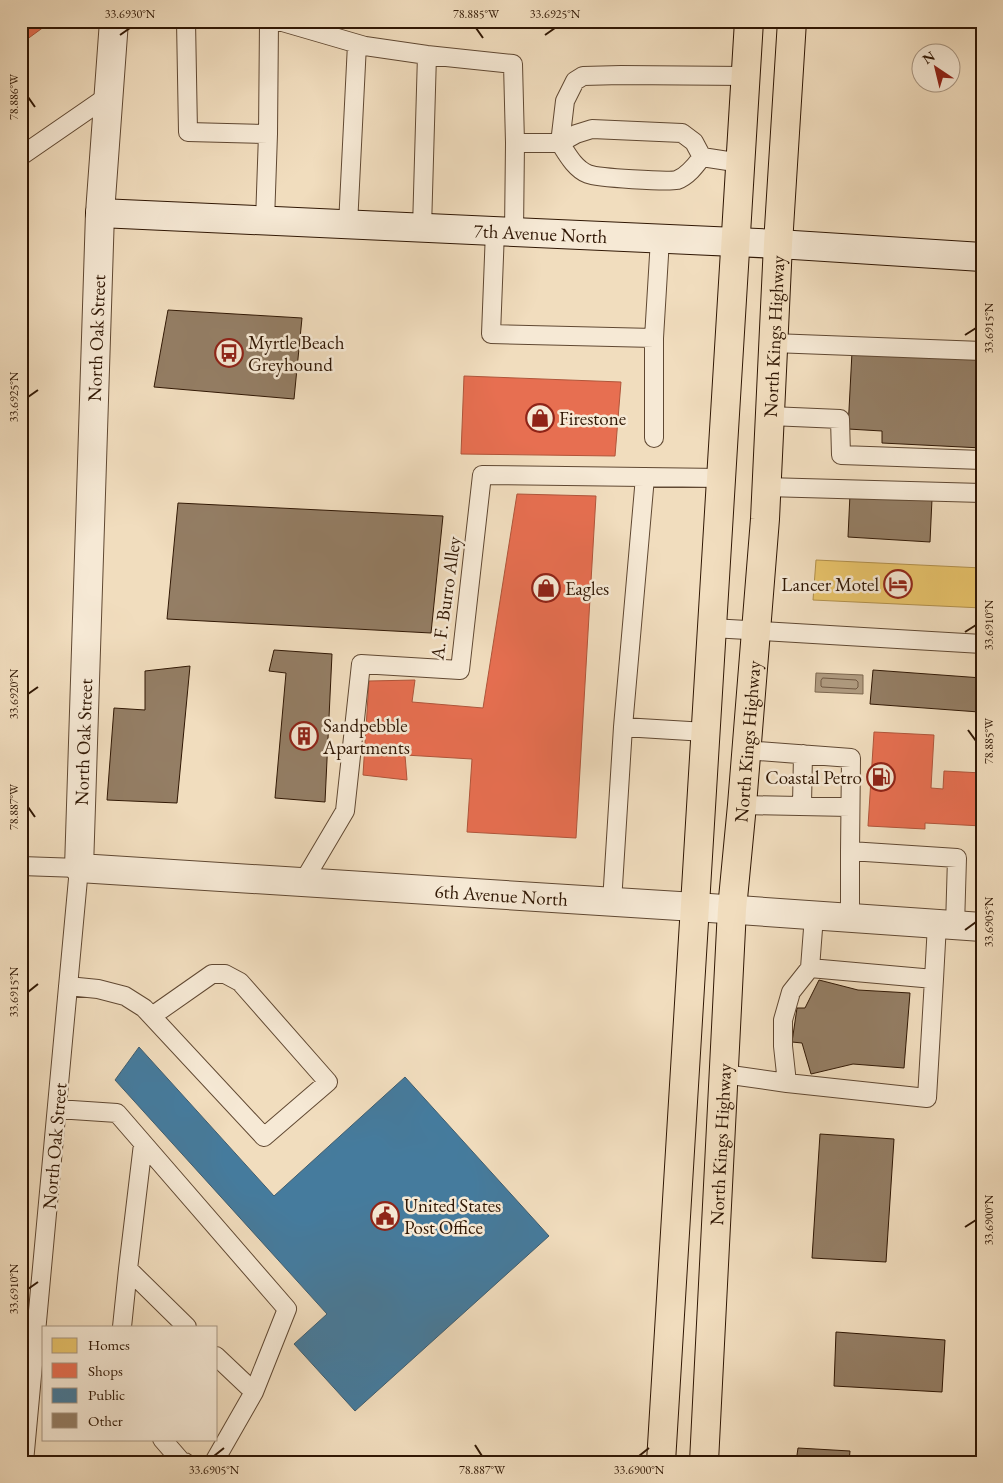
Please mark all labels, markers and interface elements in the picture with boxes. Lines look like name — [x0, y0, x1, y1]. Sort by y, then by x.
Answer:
text: 33.6930°N — [105, 6, 156, 22]
text: 78.885°W — [453, 6, 500, 22]
text: 33.6925°N — [530, 6, 581, 22]
north arrow — [910, 42, 960, 92]
text: N — [919, 46, 939, 68]
text: 78.886°W — [6, 73, 22, 120]
street label: 7th Avenue North — [473, 218, 608, 249]
street label: North Kings Highway — [758, 254, 790, 418]
street label: North Oak Street — [82, 274, 111, 402]
text: 33.6915°N — [981, 302, 997, 353]
place label: Myrtle Beach Greyhound — [248, 330, 345, 377]
bus stop icon: Myrtle Beach Greyhound — [214, 338, 244, 368]
text: 33.6925°N — [6, 371, 22, 422]
shop icon: Firestone — [525, 403, 555, 433]
place label: Firestone — [559, 406, 626, 431]
street label: A. F. Burro Alley — [424, 534, 467, 662]
hotel icon: Lancer Motel — [883, 569, 913, 599]
place label: Lancer Motel — [781, 572, 879, 597]
shop icon: Eagles — [531, 573, 561, 603]
place label: Eagles — [565, 576, 609, 601]
text: 33.6910°N — [981, 599, 997, 650]
street label: North Kings Highway — [728, 659, 767, 824]
text: 33.6920°N — [6, 668, 22, 719]
street label: North Oak Street — [69, 678, 98, 806]
place label: Sandpebble Apartments — [322, 713, 410, 760]
text: 78.885°W — [981, 717, 997, 764]
building icon: Sandpebble Apartments — [289, 721, 319, 751]
fuel station icon: Coastal Petro — [866, 762, 896, 792]
place label: Coastal Petro — [765, 765, 862, 790]
text: 78.887°W — [6, 783, 22, 830]
street label: 6th Avenue North — [434, 879, 569, 912]
text: 33.6905°N — [981, 896, 997, 947]
text: 33.6915°N — [6, 966, 22, 1017]
street label: North Kings Highway — [704, 1062, 737, 1226]
street label: North Oak Street — [37, 1082, 72, 1210]
place label: United States Post Office — [404, 1193, 501, 1240]
text: 33.6900°N — [981, 1194, 997, 1245]
public building icon: United States Post Office — [370, 1201, 400, 1231]
text: 33.6910°N — [6, 1263, 22, 1314]
legend — [42, 1326, 218, 1440]
text: Homes — [88, 1335, 130, 1354]
text: Shops — [88, 1361, 123, 1380]
text: Public — [88, 1385, 125, 1404]
text: Other — [88, 1411, 123, 1430]
text: 33.6905°N — [189, 1462, 240, 1478]
text: 78.887°W — [459, 1462, 506, 1478]
text: 33.6900°N — [614, 1462, 665, 1478]

